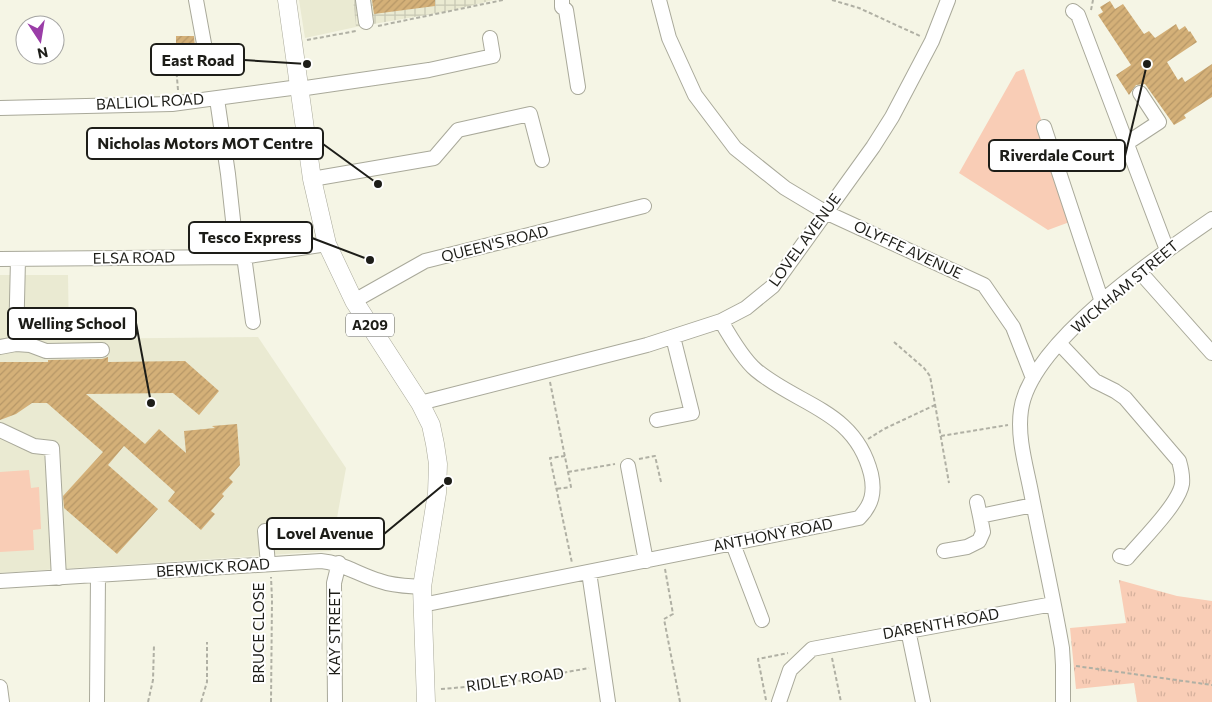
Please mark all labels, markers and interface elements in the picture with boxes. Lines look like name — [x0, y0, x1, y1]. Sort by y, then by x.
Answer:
north arrow — [15, 15, 65, 65]
text: N — [36, 44, 50, 63]
callout: East Road — [151, 44, 244, 75]
text: East Road — [162, 50, 234, 69]
street label: BALLIOL ROAD — [96, 89, 204, 113]
callout: Nicholas Motors MOT Centre — [87, 128, 323, 159]
text: Nicholas Motors MOT Centre — [97, 133, 313, 152]
callout: Riverdale Court — [989, 140, 1125, 171]
text: Riverdale Court — [999, 145, 1115, 164]
street label: LOVEL AVENUE — [764, 189, 844, 289]
street label: OLYFFE AVENUE — [851, 216, 966, 282]
street label: QUEEN'S ROAD — [439, 221, 550, 265]
callout: Tesco Express — [189, 222, 312, 253]
text: Tesco Express — [198, 227, 302, 246]
street label: WICKHAM STREET — [1067, 236, 1182, 336]
street label: ELSA ROAD — [93, 247, 175, 267]
callout: Welling School — [8, 308, 136, 339]
text: Welling School — [18, 313, 126, 332]
road number: A209 — [346, 314, 394, 336]
street label: ANTHONY ROAD — [711, 514, 834, 554]
callout: Lovel Avenue — [267, 518, 384, 549]
text: Lovel Avenue — [277, 523, 374, 542]
street label: BERWICK ROAD — [155, 554, 270, 580]
street label: BRUCE CLOSE — [249, 582, 267, 683]
street label: KAY STREET — [325, 588, 343, 676]
street label: DARENTH ROAD — [881, 604, 1000, 642]
street label: RIDLEY ROAD — [465, 663, 565, 695]

